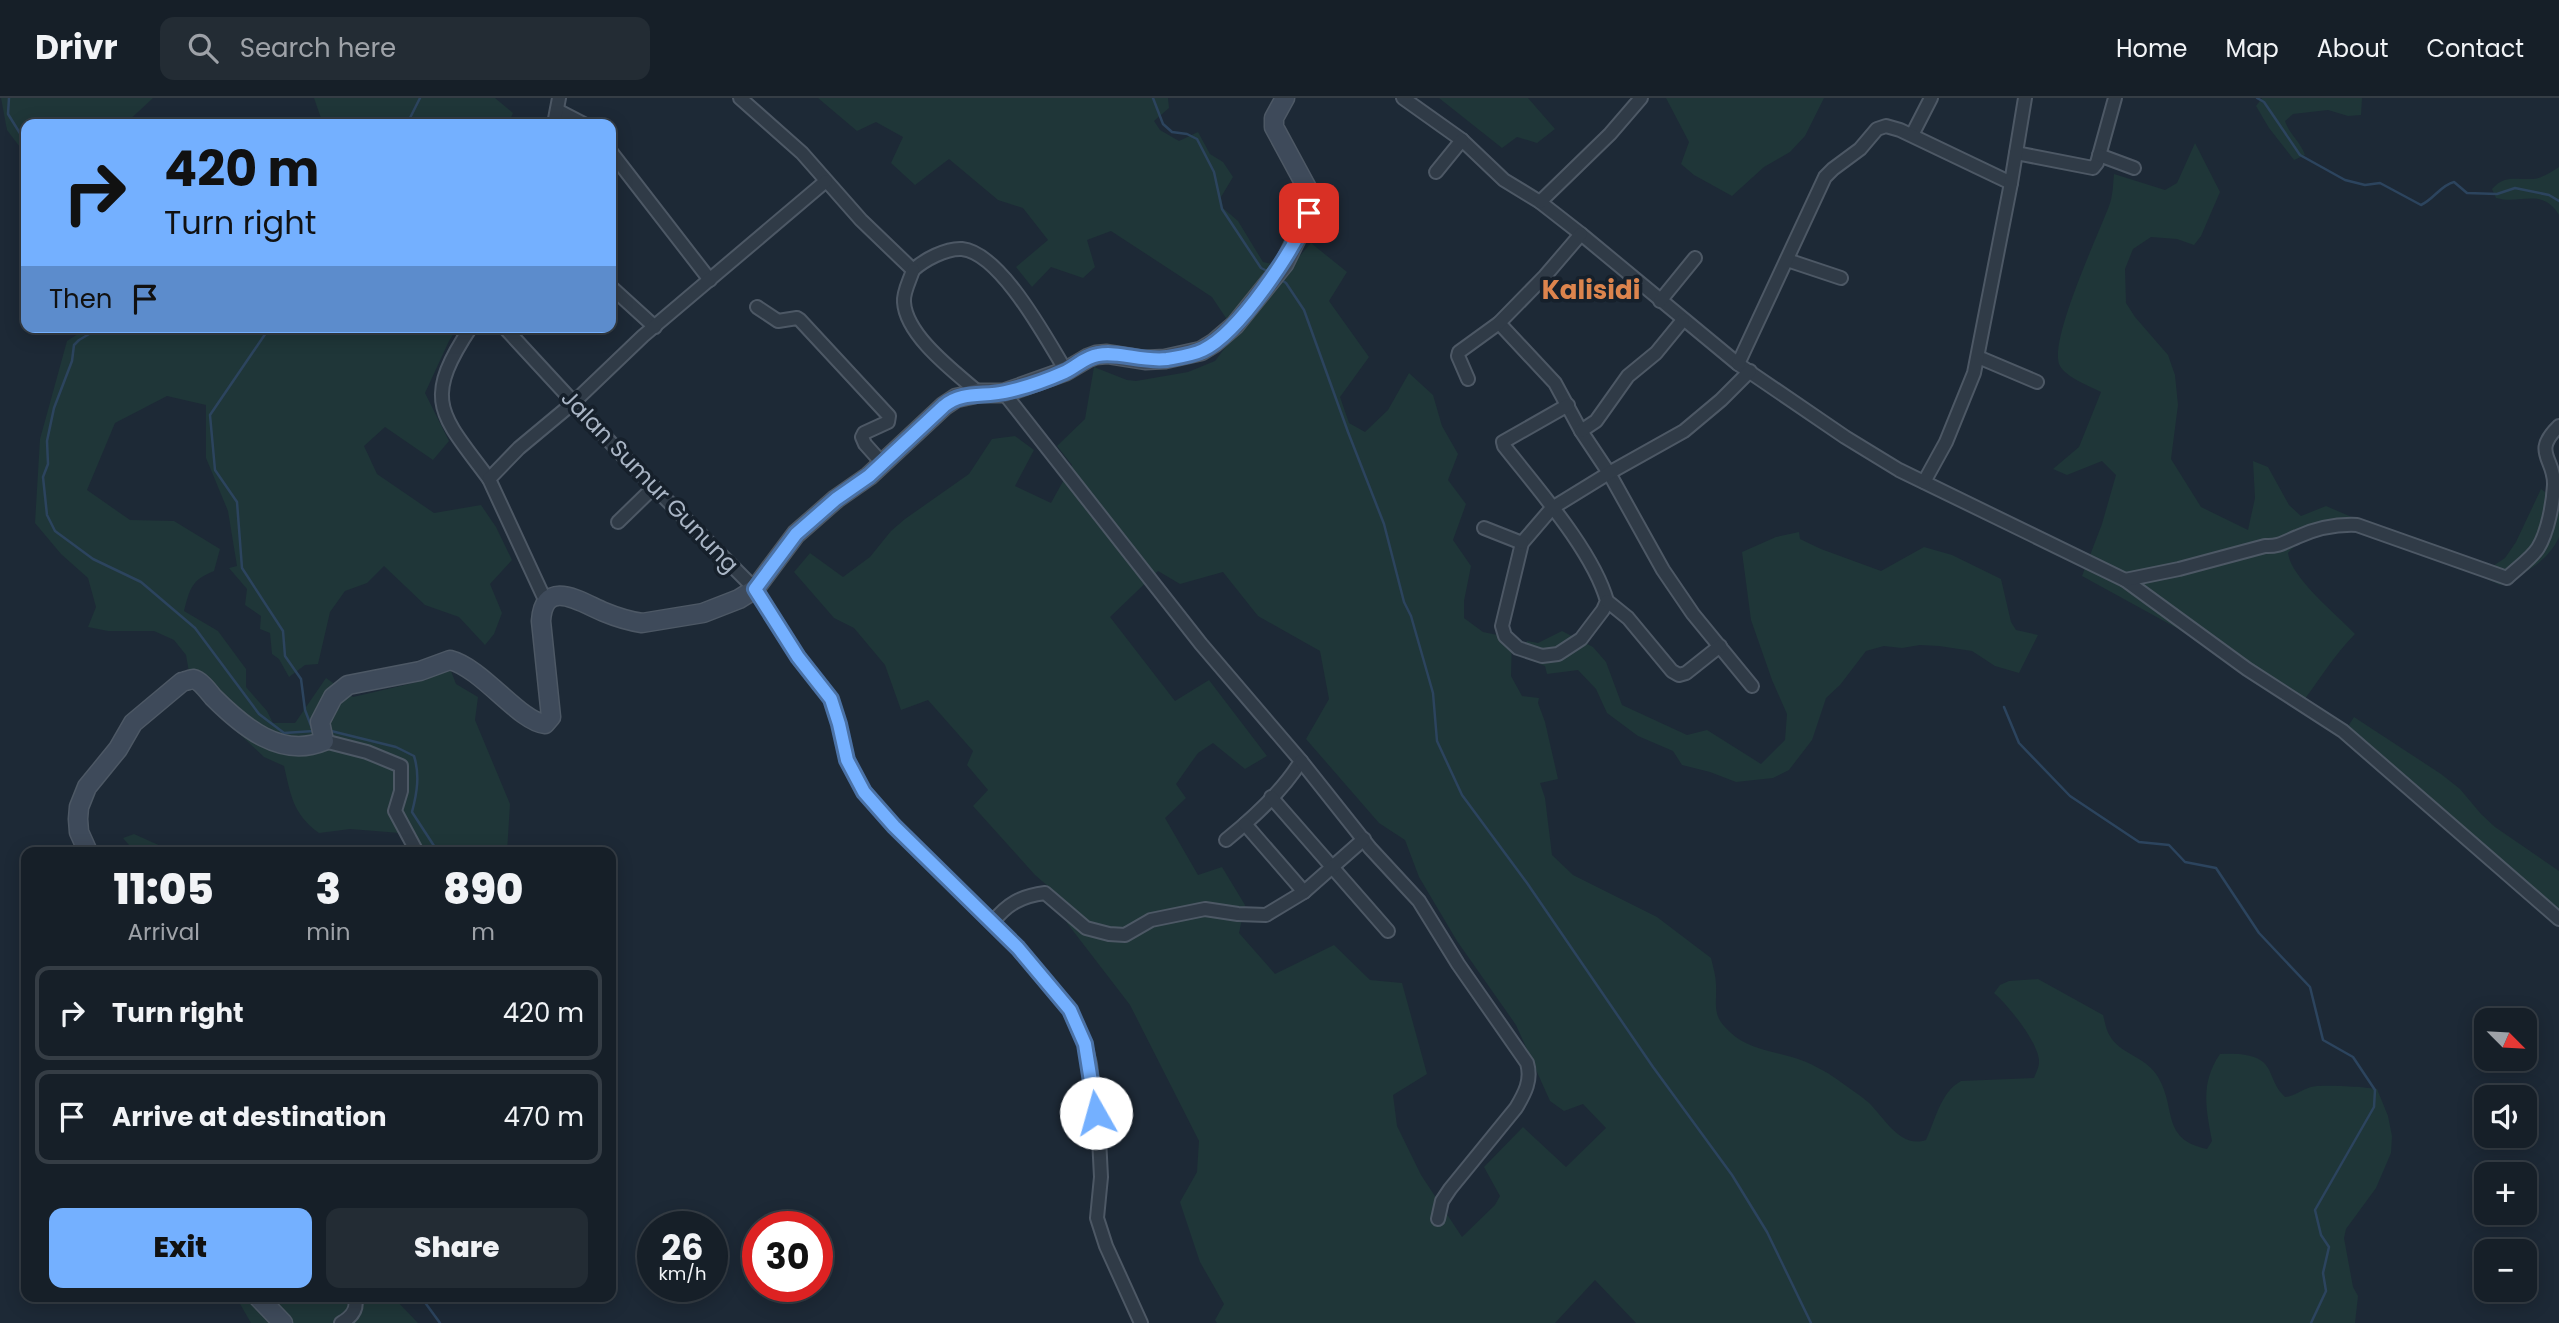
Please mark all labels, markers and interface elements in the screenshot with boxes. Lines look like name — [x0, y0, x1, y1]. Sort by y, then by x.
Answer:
search box — [160, 17, 650, 80]
text: Drivr — [35, 24, 118, 71]
icon: search — [184, 29, 222, 67]
text: Search here — [240, 30, 396, 66]
text: Home — [2116, 32, 2188, 65]
text: Map — [2226, 32, 2279, 65]
text: About — [2317, 32, 2388, 65]
text: Contact — [2426, 32, 2524, 65]
text: 420 m — [164, 135, 319, 203]
icon: right — [49, 147, 140, 238]
pin — [1279, 183, 1339, 243]
icon: arrive — [1290, 194, 1328, 232]
text: Turn right — [164, 200, 316, 245]
district label: Kalisidi — [1542, 272, 1640, 308]
icon: arrive — [126, 280, 164, 318]
text: Then — [49, 281, 112, 317]
street label: Jalan Sumur Gunung — [554, 382, 746, 580]
text: 11:05 — [114, 860, 214, 919]
text: 3 — [316, 860, 341, 919]
text: 890 — [443, 860, 523, 919]
text: Arrival — [127, 916, 200, 948]
text: min — [306, 916, 350, 948]
text: m — [471, 916, 495, 948]
icon: right — [53, 994, 91, 1032]
text: Turn right — [112, 995, 244, 1031]
text: 420 m — [503, 995, 584, 1031]
north arrow — [2474, 1008, 2538, 1071]
map controls — [2474, 1008, 2537, 1302]
position arrow — [1059, 1076, 1133, 1150]
button: sound — [2474, 1085, 2537, 1148]
icon: arrive — [53, 1098, 91, 1136]
text: Arrive at destination — [112, 1099, 387, 1135]
text: 470 m — [503, 1099, 584, 1135]
button: + — [2474, 1162, 2537, 1225]
button: Exit — [49, 1208, 312, 1288]
button: Share — [326, 1208, 588, 1288]
speed limit sign: 30 — [742, 1211, 833, 1302]
text: 26 — [661, 1223, 704, 1272]
button: − — [2474, 1239, 2537, 1302]
text: km/h — [659, 1261, 706, 1286]

